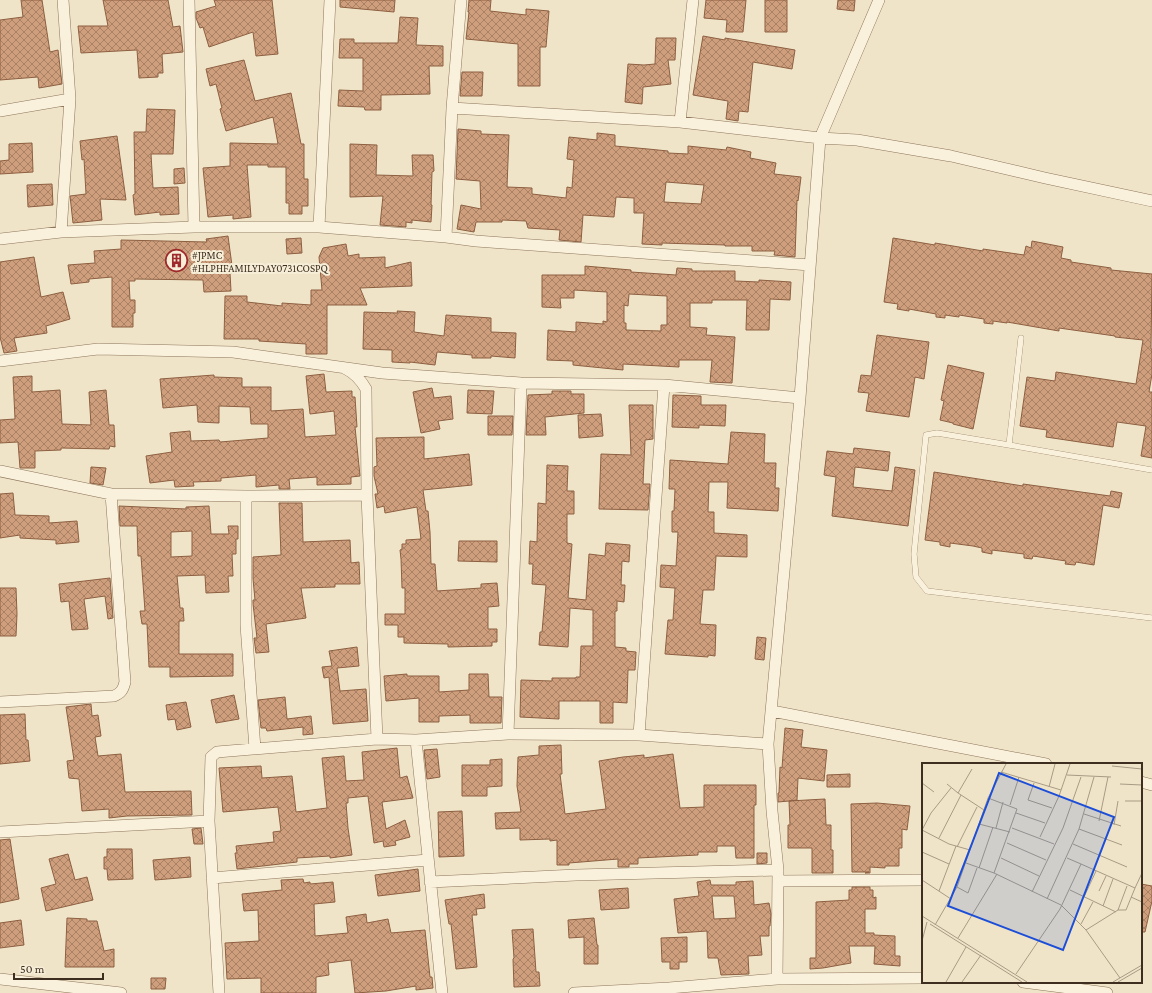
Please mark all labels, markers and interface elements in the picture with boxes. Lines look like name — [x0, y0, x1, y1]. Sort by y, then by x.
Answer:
building icon: #JPMC #HLPHFAMILYDAY0731COSPQ — [163, 248, 189, 274]
place label: #JPMC #HLPHFAMILYDAY0731COSPQ — [192, 249, 329, 274]
inset map — [922, 763, 1142, 983]
scale bar — [14, 955, 103, 981]
text: 50 m — [20, 962, 45, 976]

